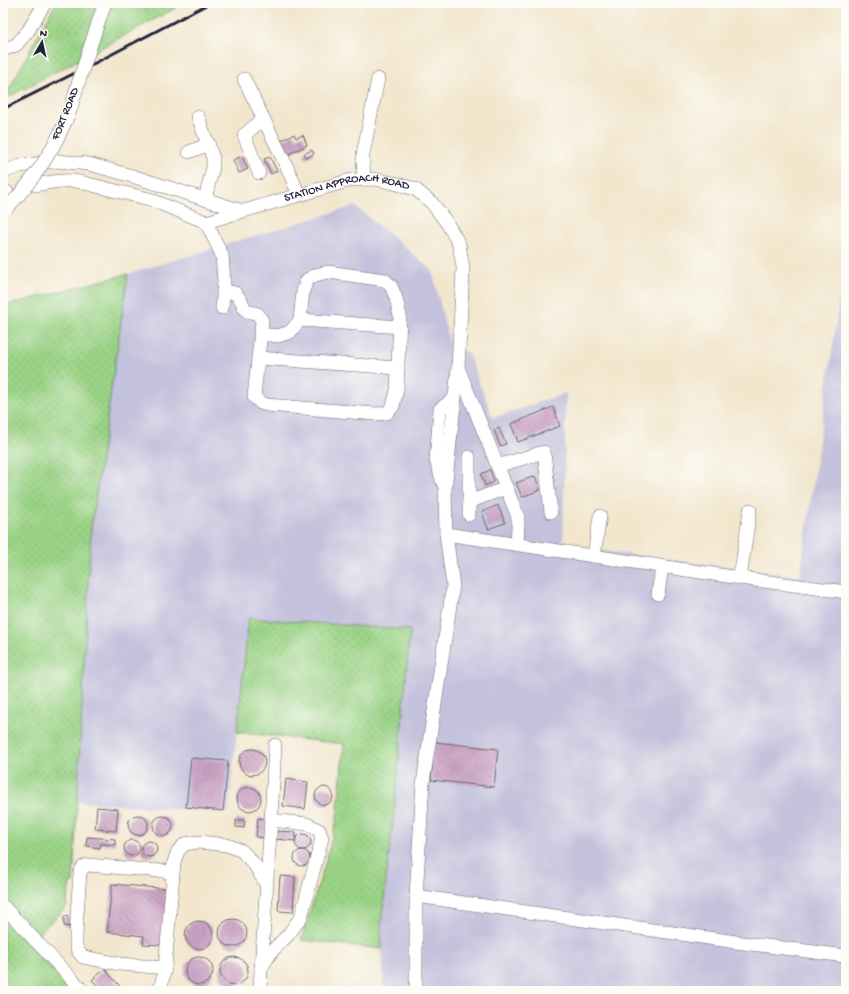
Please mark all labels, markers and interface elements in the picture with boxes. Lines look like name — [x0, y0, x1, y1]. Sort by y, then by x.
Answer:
north arrow — [22, 22, 62, 62]
text: N — [39, 28, 48, 41]
street label: FORT ROAD — [49, 85, 83, 143]
street label: STATION APPROACH ROAD — [283, 172, 411, 206]

